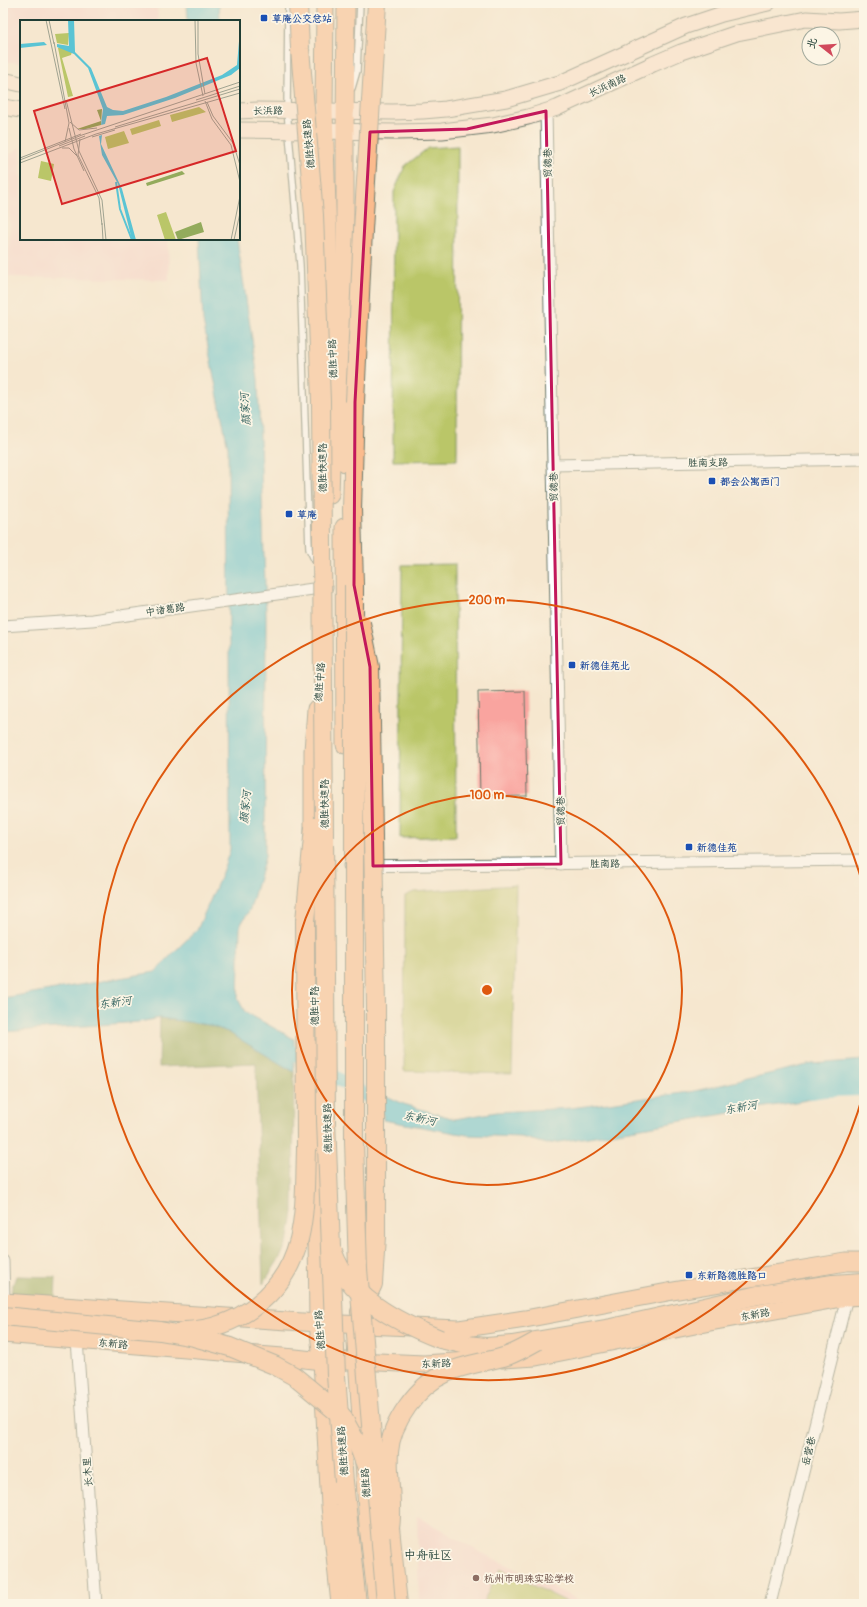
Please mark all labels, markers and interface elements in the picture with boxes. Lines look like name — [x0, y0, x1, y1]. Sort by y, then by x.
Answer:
marker: 草庵公交总站 — [259, 13, 269, 23]
place label: 草庵公交总站 — [272, 13, 332, 25]
inset map — [20, 20, 240, 240]
north arrow — [801, 26, 841, 66]
text: 北 — [804, 36, 820, 50]
street label: 长浜南路 — [587, 72, 628, 100]
street label: 长浜路 — [253, 105, 283, 117]
street label: 德胜快速路 — [301, 118, 317, 169]
street label: 贸德巷 — [542, 147, 554, 178]
street label: 德胜中路 — [326, 339, 340, 379]
water label: 颜家河 — [238, 390, 253, 426]
street label: 德胜快速路 — [317, 443, 329, 493]
street label: 胜南支路 — [688, 457, 728, 469]
street label: 贸德巷 — [548, 471, 560, 502]
marker: 都会公寓西门 — [707, 476, 717, 486]
place label: 都会公寓西门 — [720, 476, 780, 488]
marker: 草庵 — [284, 509, 294, 519]
place label: 草庵 — [297, 509, 317, 521]
text: 200 m — [469, 593, 506, 608]
street label: 中诸葛路 — [144, 601, 186, 619]
marker: 新德佳苑北 — [567, 660, 577, 670]
place label: 新德佳苑北 — [580, 660, 630, 672]
street label: 德胜中路 — [312, 662, 328, 703]
street label: 德胜快速路 — [319, 779, 331, 829]
water label: 颜家河 — [238, 788, 254, 824]
text: 100 m — [470, 788, 505, 803]
street label: 贸德巷 — [555, 795, 567, 826]
marker: 新德佳苑 — [684, 842, 694, 852]
place label: 新德佳苑 — [697, 842, 737, 854]
street label: 胜南路 — [590, 858, 620, 870]
centre of rings — [480, 983, 494, 997]
street label: 德胜中路 — [309, 986, 321, 1026]
water label: 东新河 — [98, 993, 134, 1011]
water label: 东新河 — [724, 1098, 760, 1117]
street label: 德胜快速路 — [322, 1103, 334, 1153]
water label: 东新河 — [402, 1109, 439, 1129]
marker: 东新路德胜路口 — [684, 1270, 694, 1280]
place label: 东新路德胜路口 — [697, 1270, 767, 1282]
street label: 东新路 — [739, 1306, 771, 1323]
street label: 德胜中路 — [313, 1310, 327, 1350]
street label: 东新路 — [97, 1337, 128, 1351]
street label: 东新路 — [421, 1357, 451, 1371]
street label: 德胜快速路 — [335, 1426, 351, 1476]
street label: 岳营巷 — [800, 1434, 819, 1467]
street label: 长木里 — [81, 1457, 95, 1487]
street label: 德胜路 — [359, 1468, 373, 1498]
district label: 中舟社区 — [404, 1548, 452, 1563]
marker: 杭州市明珠实验学校 — [471, 1573, 481, 1583]
place label: 杭州市明珠实验学校 — [484, 1573, 574, 1585]

